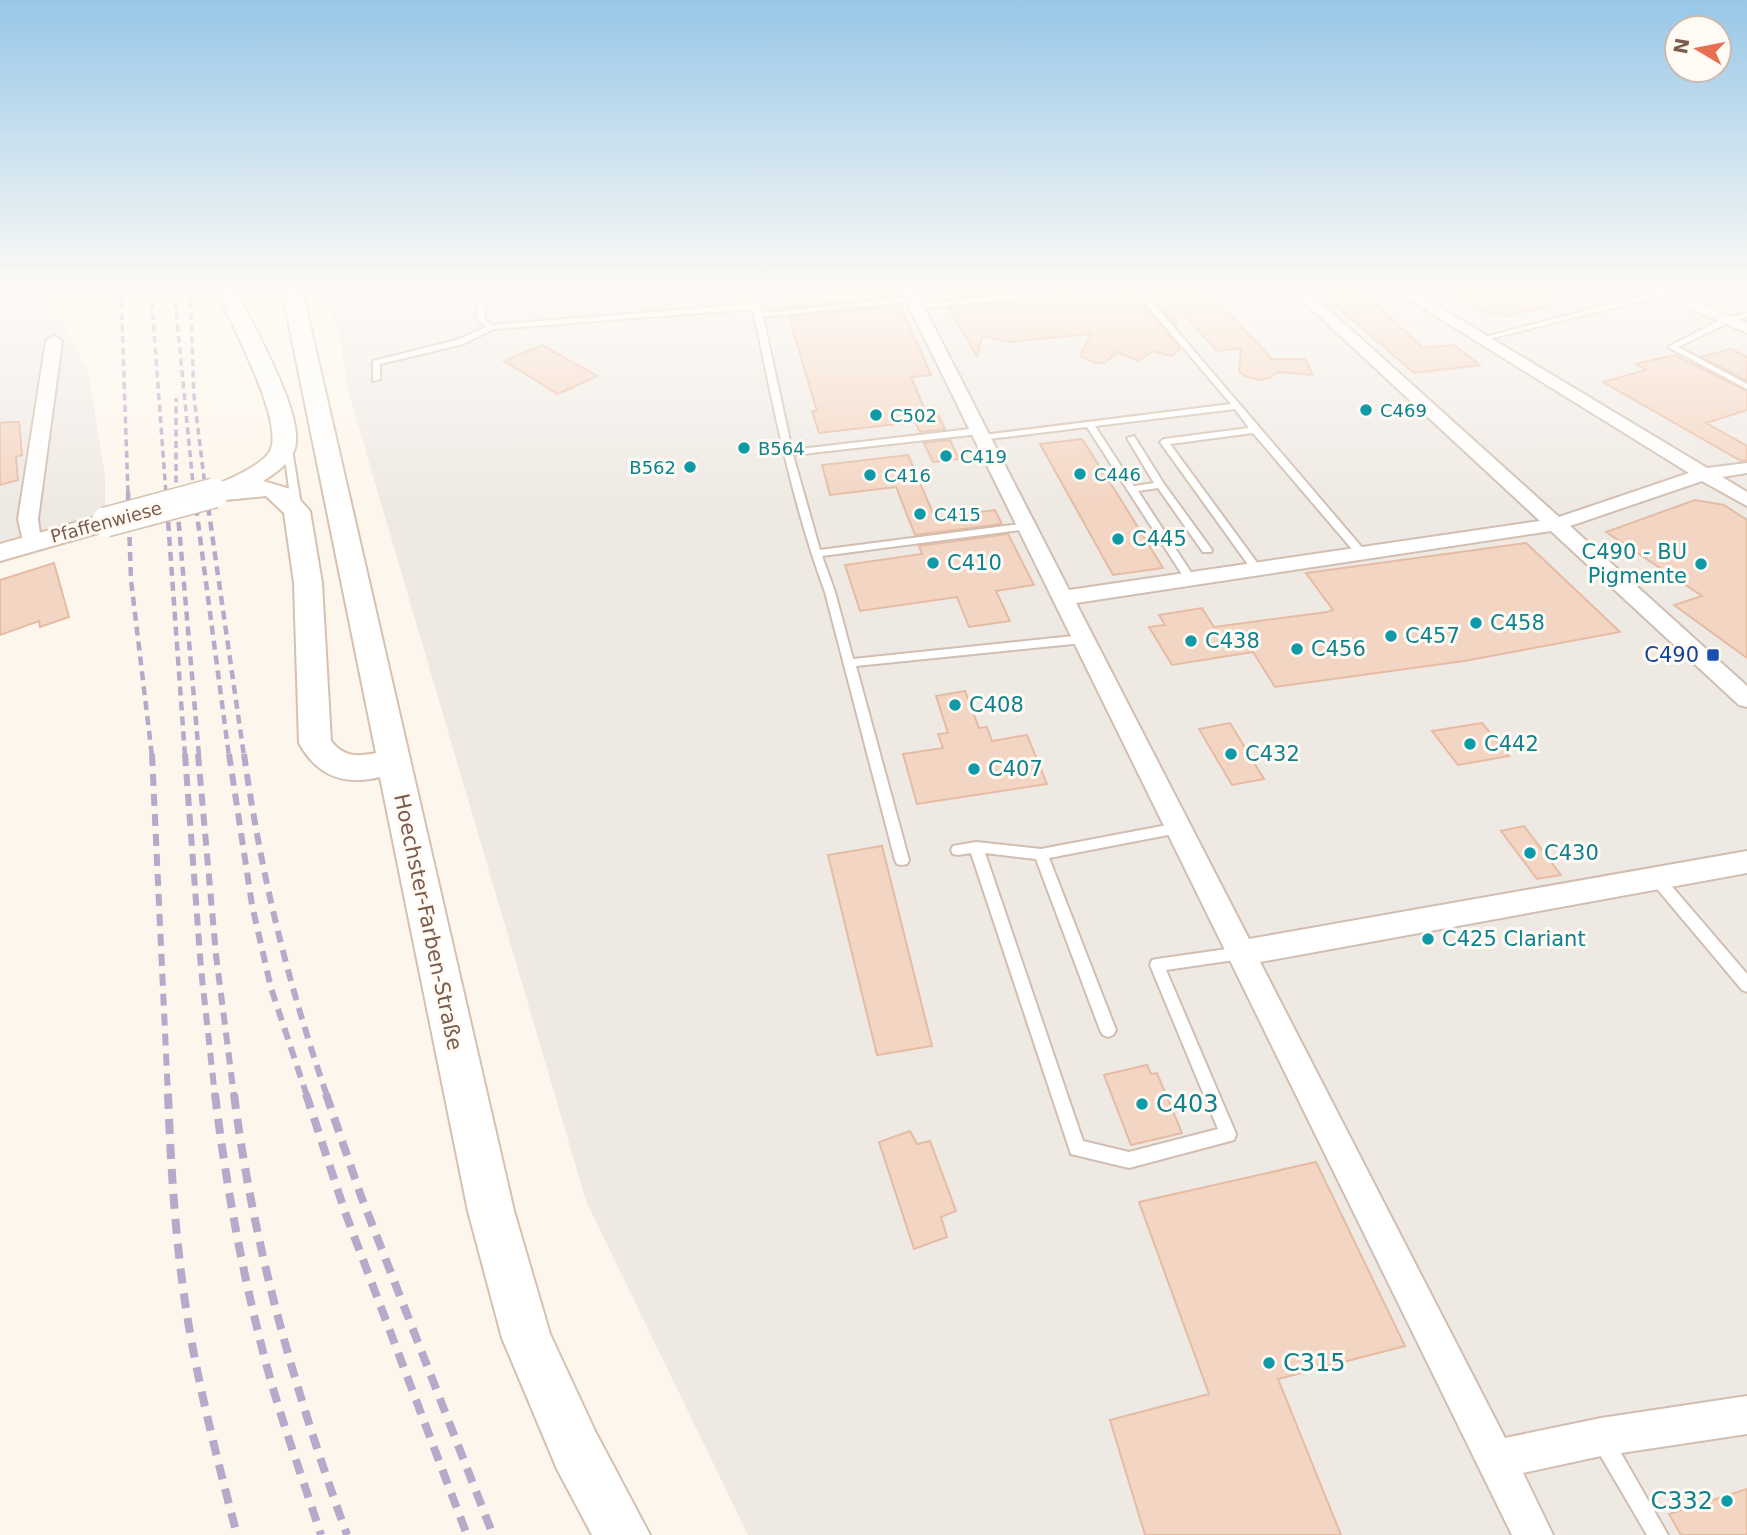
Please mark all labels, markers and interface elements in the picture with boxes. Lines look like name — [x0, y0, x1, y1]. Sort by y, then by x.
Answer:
north arrow — [1663, 14, 1733, 84]
text: N — [1669, 36, 1693, 56]
place label: C469 — [1380, 400, 1427, 421]
marker: C469 — [1358, 402, 1374, 418]
place label: C502 — [890, 405, 937, 426]
marker: C502 — [868, 407, 884, 423]
place label: B564 — [758, 438, 805, 459]
marker: B564 — [736, 440, 752, 456]
place label: C419 — [960, 446, 1007, 467]
marker: C419 — [938, 448, 954, 464]
place label: B562 — [629, 457, 676, 478]
marker: B562 — [682, 459, 698, 475]
place label: C446 — [1094, 464, 1141, 485]
place label: C416 — [884, 465, 931, 486]
marker: C446 — [1072, 466, 1088, 482]
marker: C416 — [862, 467, 878, 483]
street label: Pfaffenwiese — [48, 497, 164, 547]
place label: C415 — [934, 504, 981, 525]
marker: C415 — [912, 506, 928, 522]
place label: C445 — [1132, 527, 1187, 551]
marker: C445 — [1110, 531, 1126, 547]
place label: C490 - BU Pigmente — [1582, 540, 1687, 588]
place label: C410 — [947, 551, 1002, 575]
marker: C410 — [925, 555, 941, 571]
marker: C490 - BU Pigmente — [1693, 556, 1709, 572]
place label: C458 — [1490, 611, 1545, 635]
marker: C458 — [1468, 615, 1484, 631]
place label: C457 — [1405, 624, 1460, 648]
marker: C457 — [1383, 628, 1399, 644]
place label: C438 — [1205, 629, 1260, 653]
marker: C438 — [1183, 633, 1199, 649]
place label: C456 — [1311, 637, 1366, 661]
marker: C456 — [1289, 641, 1305, 657]
place label: C490 — [1644, 643, 1699, 667]
marker: C490 — [1705, 647, 1721, 663]
place label: C408 — [969, 693, 1024, 717]
marker: C408 — [947, 697, 963, 713]
place label: C442 — [1484, 732, 1539, 756]
marker: C442 — [1462, 736, 1478, 752]
place label: C432 — [1245, 742, 1300, 766]
marker: C432 — [1223, 746, 1239, 762]
place label: C407 — [988, 757, 1043, 781]
marker: C407 — [966, 761, 982, 777]
street label: Hoechster-Farben-Straße — [389, 792, 467, 1052]
place label: C430 — [1544, 841, 1599, 865]
marker: C430 — [1522, 845, 1538, 861]
place label: C425 Clariant — [1442, 927, 1586, 951]
marker: C425 Clariant — [1420, 931, 1436, 947]
place label: C403 — [1156, 1090, 1219, 1118]
marker: C403 — [1134, 1096, 1150, 1112]
place label: C315 — [1283, 1349, 1346, 1377]
marker: C315 — [1261, 1355, 1277, 1371]
place label: C332 — [1650, 1487, 1713, 1515]
marker: C332 — [1719, 1493, 1735, 1509]

